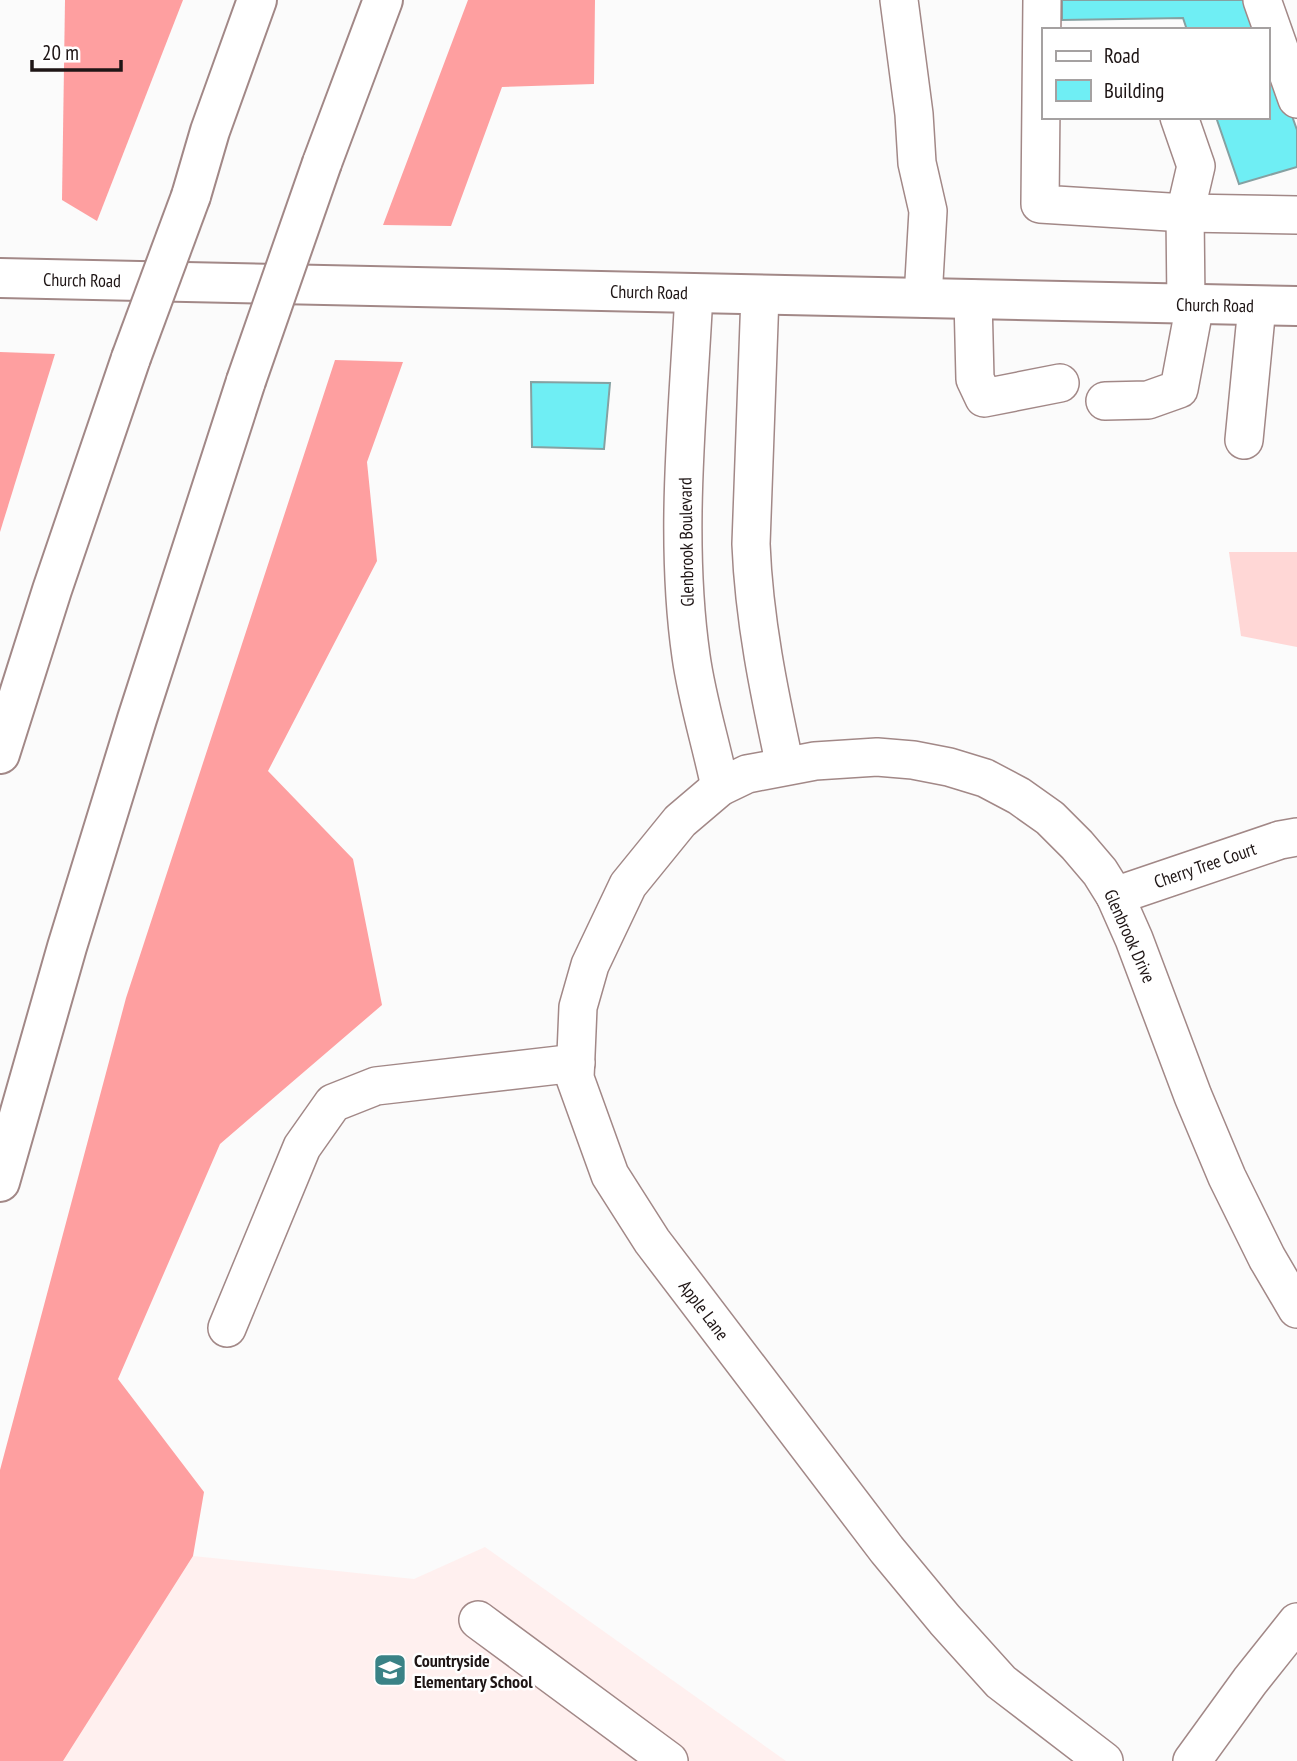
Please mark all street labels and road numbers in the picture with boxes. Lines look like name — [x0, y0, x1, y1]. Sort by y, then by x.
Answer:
street label: Church Road — [43, 268, 121, 292]
street label: Church Road — [610, 280, 688, 304]
street label: Church Road — [1176, 293, 1254, 317]
street label: Glenbrook Boulevard — [673, 477, 699, 607]
street label: Cherry Tree Court — [1151, 837, 1259, 893]
street label: Glenbrook Drive — [1099, 886, 1161, 986]
street label: Apple Lane — [674, 1275, 734, 1345]

